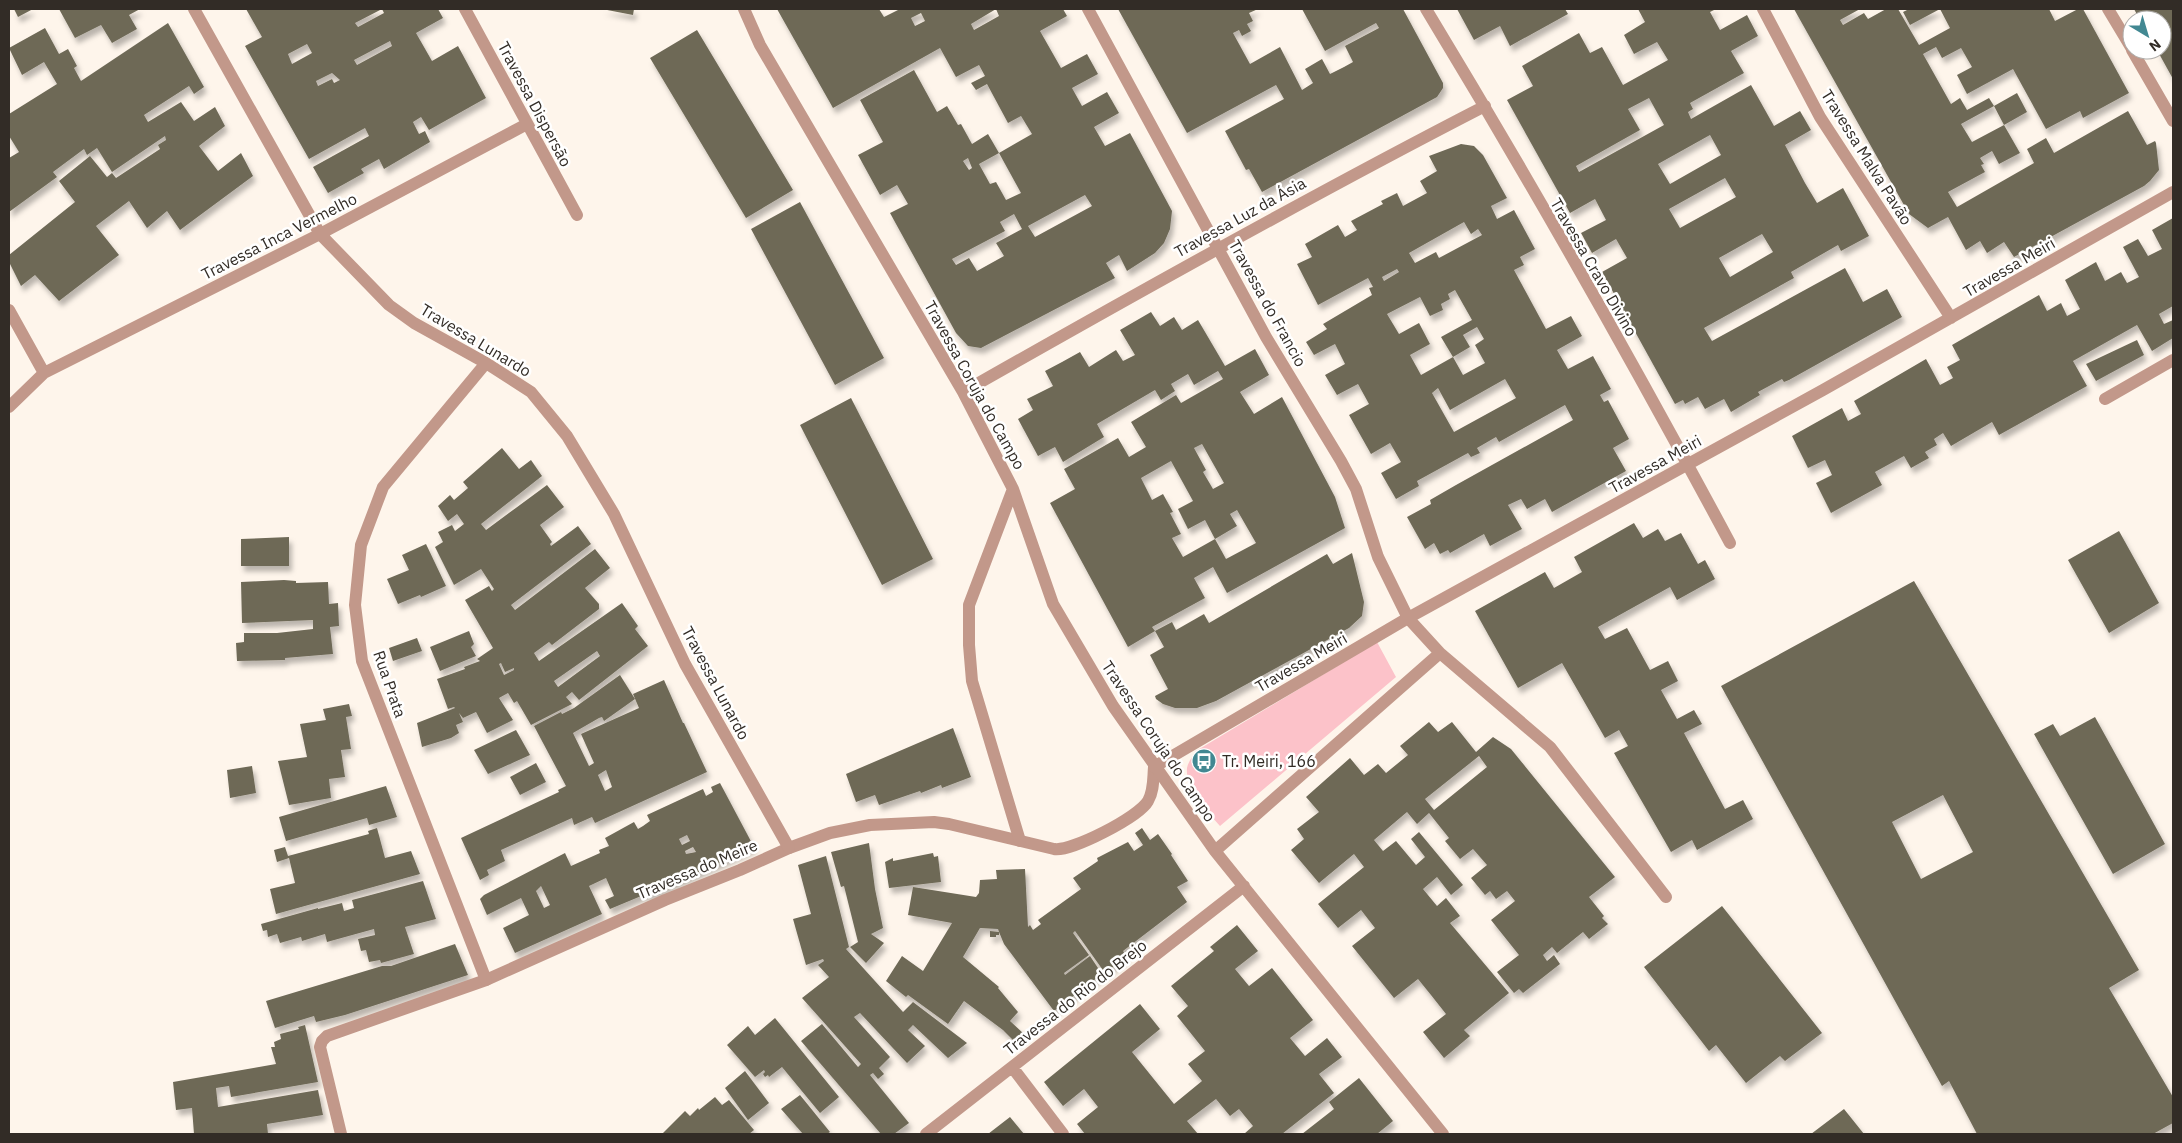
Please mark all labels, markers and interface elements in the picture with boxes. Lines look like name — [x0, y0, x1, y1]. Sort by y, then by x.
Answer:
north arrow — [2122, 10, 2172, 60]
text: N — [2145, 35, 2165, 55]
street label: Travessa Dispersão — [494, 38, 576, 170]
street label: Travessa Malva Pavão — [1817, 86, 1917, 228]
street label: Travessa Luz da Ásia — [1170, 171, 1310, 261]
street label: Travessa Inca Vermelho — [198, 188, 360, 284]
street label: Travessa Cravo Divino — [1546, 194, 1642, 340]
street label: Travessa Meiri — [1960, 233, 2058, 301]
street label: Travessa do Francio — [1225, 236, 1311, 370]
street label: Travessa Coruja do Campo — [920, 297, 1030, 473]
street label: Travessa Lunardo — [417, 299, 535, 381]
street label: Travessa Meiri — [1605, 430, 1705, 498]
street label: Travessa Lunardo — [678, 623, 754, 743]
street label: Travessa Meiri — [1252, 628, 1350, 696]
street label: Rua Prata — [369, 648, 411, 721]
street label: Travessa Coruja do Campo — [1098, 657, 1220, 825]
bus stop icon: Tr. Meiri, 166 — [1191, 748, 1217, 774]
place label: Tr. Meiri, 166 — [1222, 751, 1316, 771]
street label: Travessa do Meire — [634, 834, 761, 903]
street label: Travessa do Rio do Brejo — [1000, 935, 1151, 1059]

